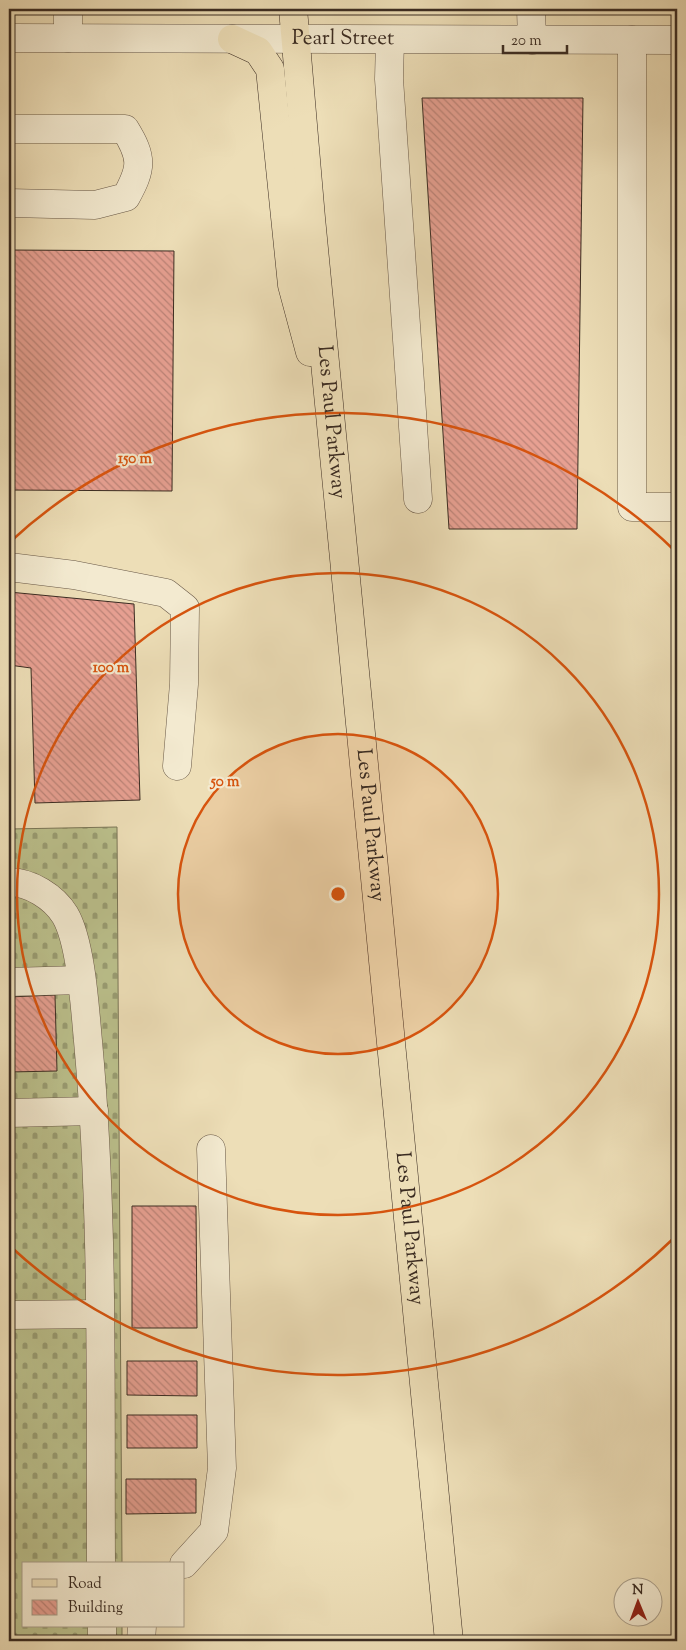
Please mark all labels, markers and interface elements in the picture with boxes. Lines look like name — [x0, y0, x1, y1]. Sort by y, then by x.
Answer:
scale bar — [503, 22, 567, 54]
street label: Pearl Street — [292, 24, 394, 54]
text: 20 m — [511, 31, 542, 52]
street label: Les Paul Parkway — [308, 344, 353, 501]
text: 150 m — [118, 449, 152, 470]
text: 100 m — [93, 658, 130, 679]
street label: Les Paul Parkway — [348, 747, 392, 904]
text: 50 m — [210, 772, 240, 793]
centre of rings — [329, 885, 347, 903]
street label: Les Paul Parkway — [387, 1150, 431, 1307]
legend — [22, 1562, 185, 1628]
text: Road — [68, 1574, 102, 1595]
north arrow — [614, 1578, 664, 1628]
text: N — [632, 1581, 644, 1601]
text: Building — [68, 1598, 123, 1619]

